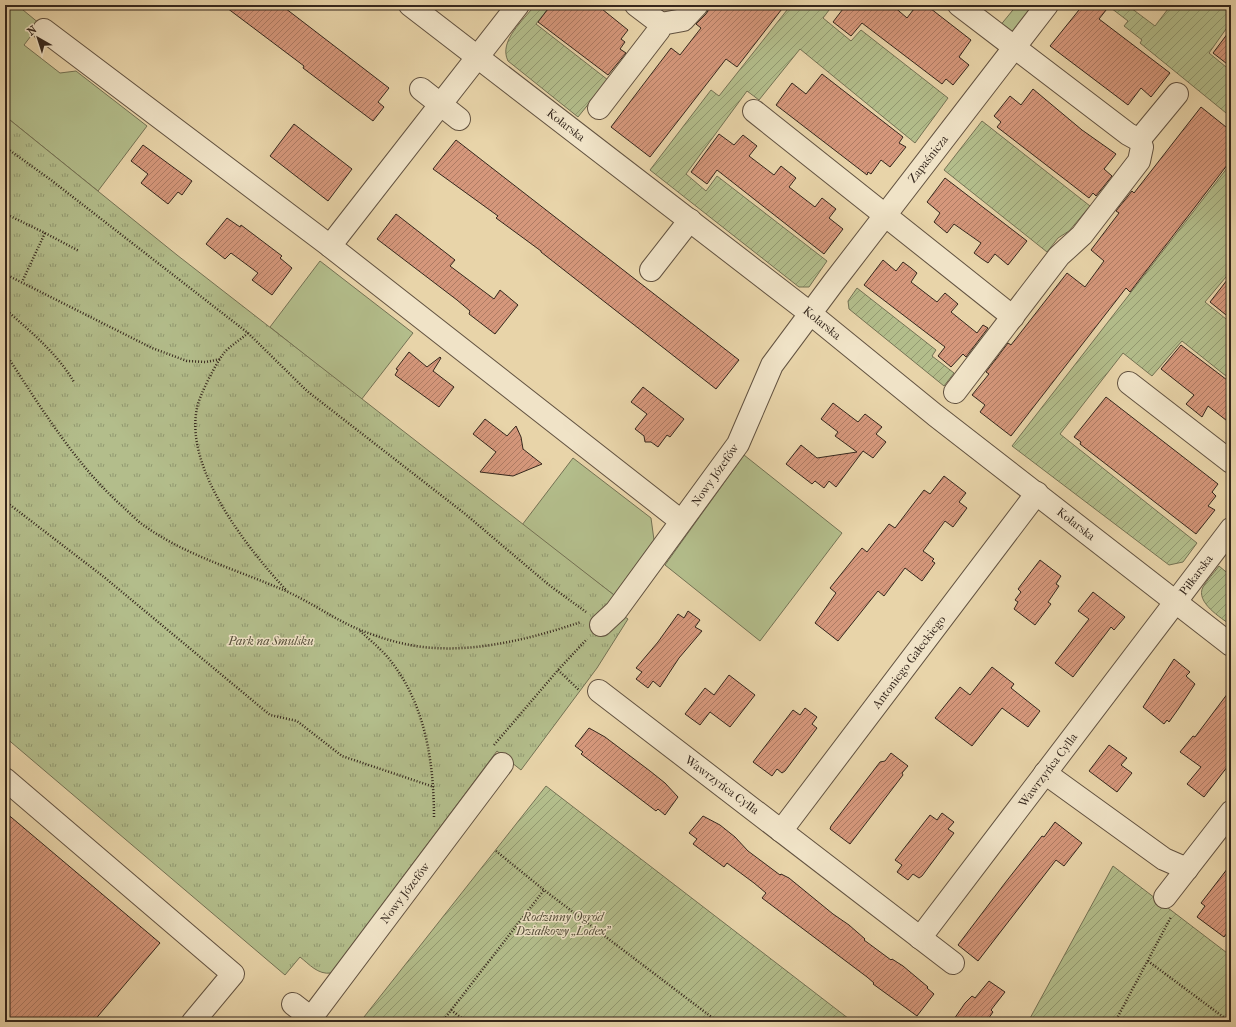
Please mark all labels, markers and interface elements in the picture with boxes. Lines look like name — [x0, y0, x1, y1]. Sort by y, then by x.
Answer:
north arrow — [18, 18, 58, 58]
text: N — [25, 23, 40, 38]
street label: Kolarska — [544, 106, 588, 145]
street label: Zapaśnicza — [905, 132, 951, 186]
street label: Kolarska — [800, 304, 844, 343]
street label: Nowy Józefów — [688, 440, 742, 509]
street label: Kolarska — [1054, 505, 1098, 544]
street label: Piłkarska — [1176, 552, 1216, 598]
street label: Antoniego Gałeckiego — [869, 613, 949, 712]
park label: Park na Smulsku — [227, 634, 314, 648]
street label: Wawrzyńca Cylla — [1015, 730, 1081, 811]
street label: Wawrzyńca Cylla — [681, 752, 762, 818]
street label: Nowy Józefów — [378, 859, 433, 926]
park label: Rodzinny Ogród Działkowy „Lodex” — [515, 910, 611, 938]

